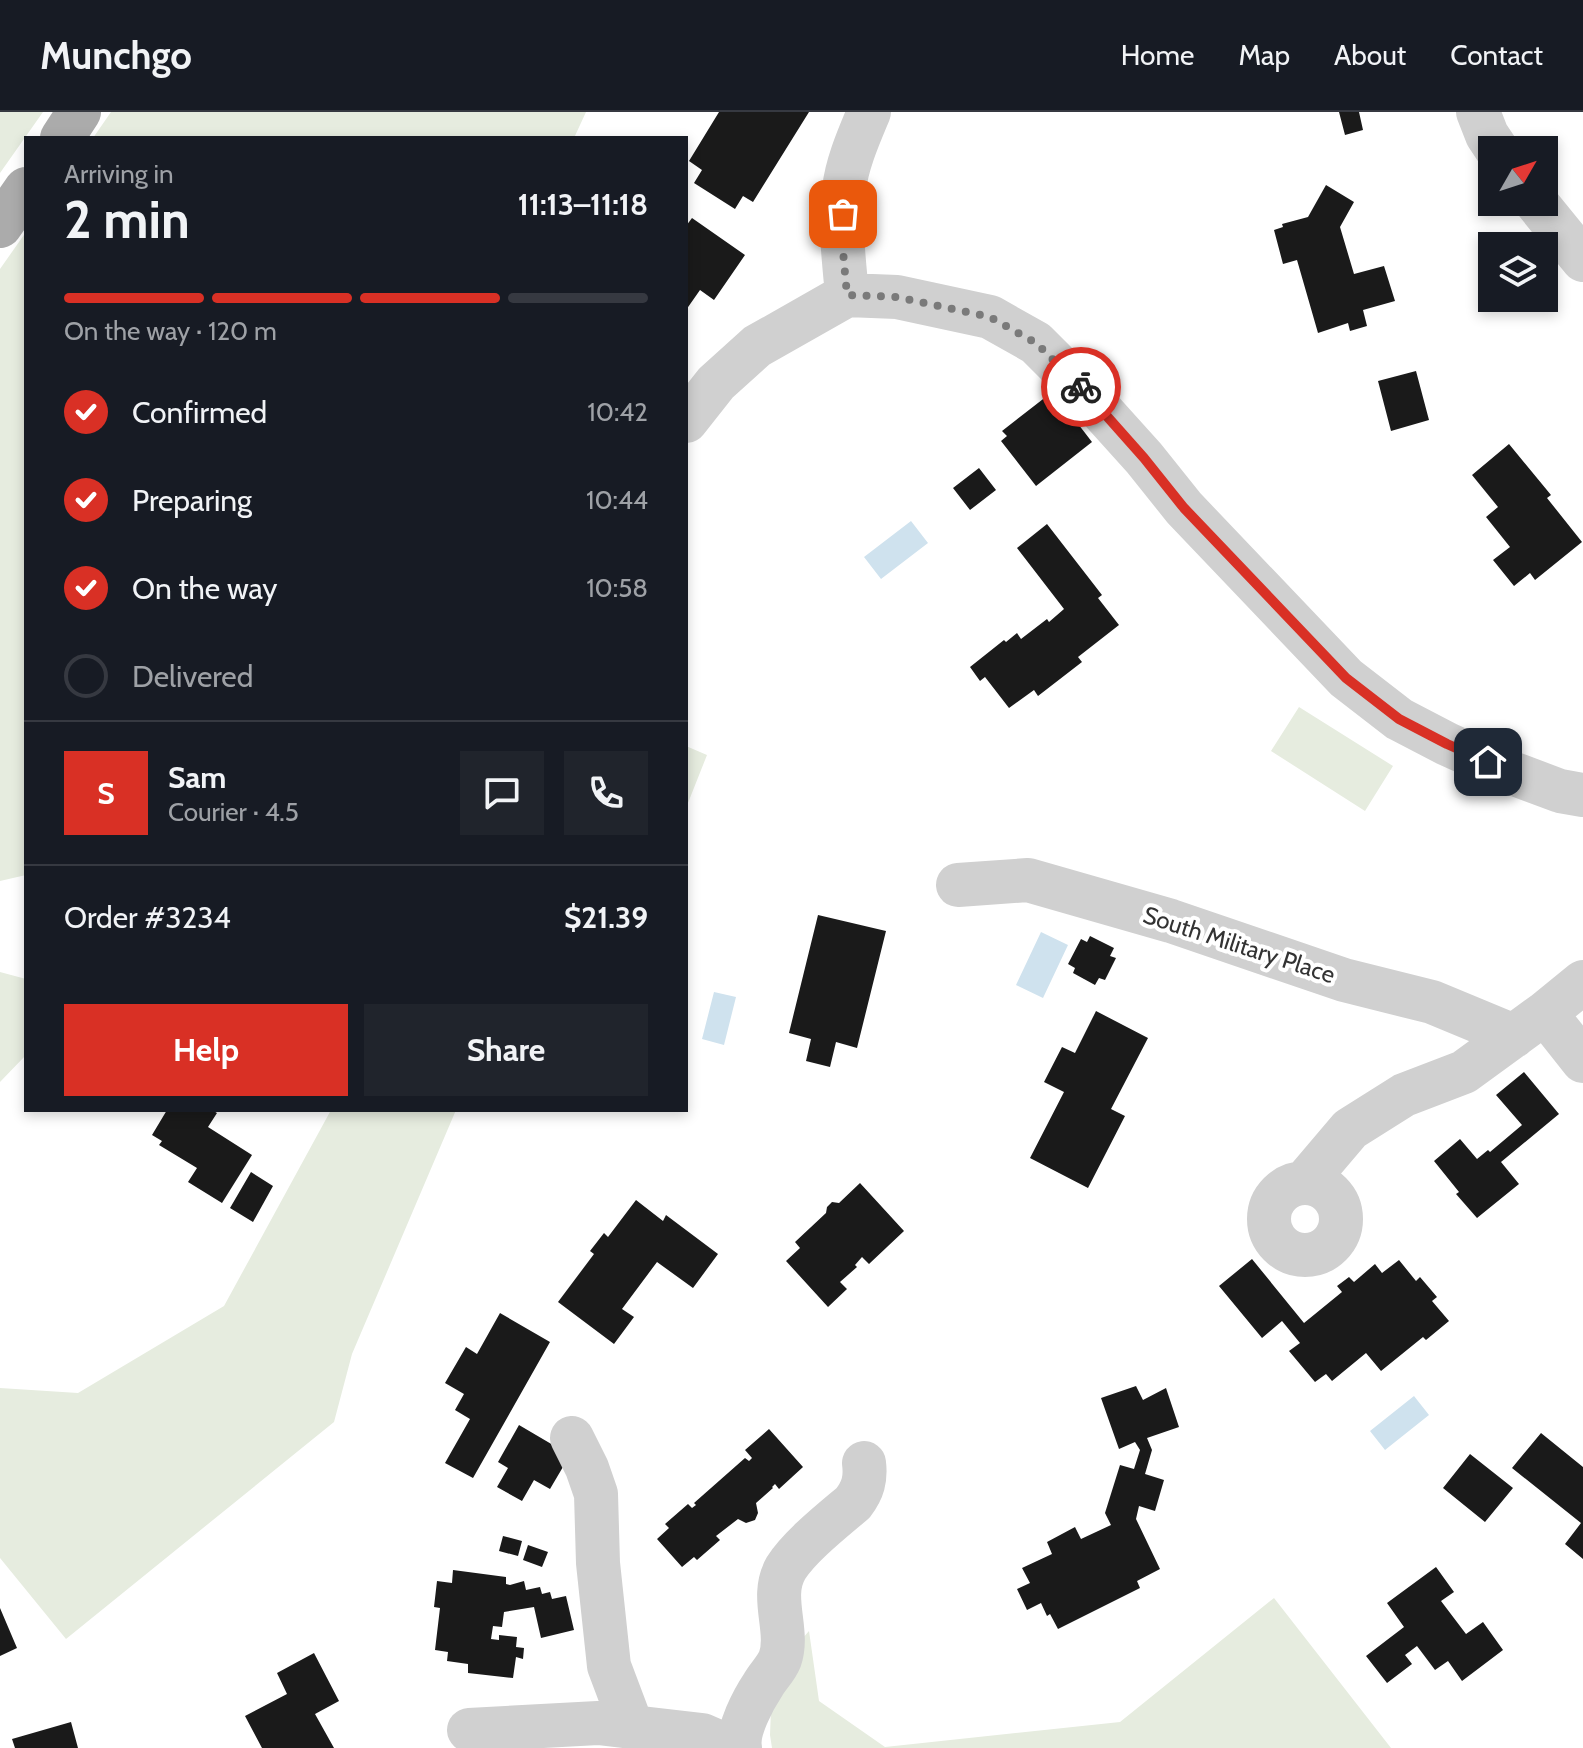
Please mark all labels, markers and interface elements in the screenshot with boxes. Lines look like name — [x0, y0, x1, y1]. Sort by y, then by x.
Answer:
text: Munchgo — [40, 32, 192, 79]
text: Home — [1121, 38, 1194, 72]
text: Map — [1238, 38, 1290, 72]
text: About — [1334, 38, 1406, 72]
text: Contact — [1450, 38, 1543, 72]
north arrow — [1478, 136, 1558, 216]
map controls — [1478, 136, 1558, 312]
text: Arriving in — [64, 158, 174, 190]
pin — [809, 180, 877, 248]
text: 11:13–11:18 — [518, 186, 648, 223]
text: 2 min — [64, 188, 190, 251]
icon: bag — [821, 192, 865, 236]
button: layers — [1478, 232, 1558, 312]
text: On the way · 120 m — [64, 315, 277, 347]
courier — [1041, 347, 1121, 427]
icon: bike — [1059, 365, 1103, 409]
icon: check — [64, 390, 108, 434]
text: Confirmed — [132, 394, 267, 431]
text: 10:42 — [587, 396, 648, 428]
icon: check — [64, 478, 108, 522]
text: Preparing — [132, 482, 252, 519]
text: 10:44 — [586, 484, 648, 516]
icon: check — [64, 566, 108, 610]
text: On the way — [132, 570, 277, 607]
text: 10:58 — [586, 572, 648, 604]
text: Delivered — [132, 658, 253, 695]
pin — [1454, 728, 1522, 796]
icon: home — [1466, 740, 1510, 784]
button: chat — [460, 751, 544, 835]
button: phone — [564, 751, 648, 835]
text: Sam — [168, 759, 226, 796]
text: S — [97, 775, 115, 812]
text: Courier · 4.5 — [168, 796, 299, 828]
text: Order #3234 — [64, 899, 231, 936]
text: $21.39 — [564, 899, 648, 936]
street label: South Military Place — [1140, 900, 1339, 989]
button: Help — [64, 1004, 348, 1096]
button: Share — [364, 1004, 648, 1096]

